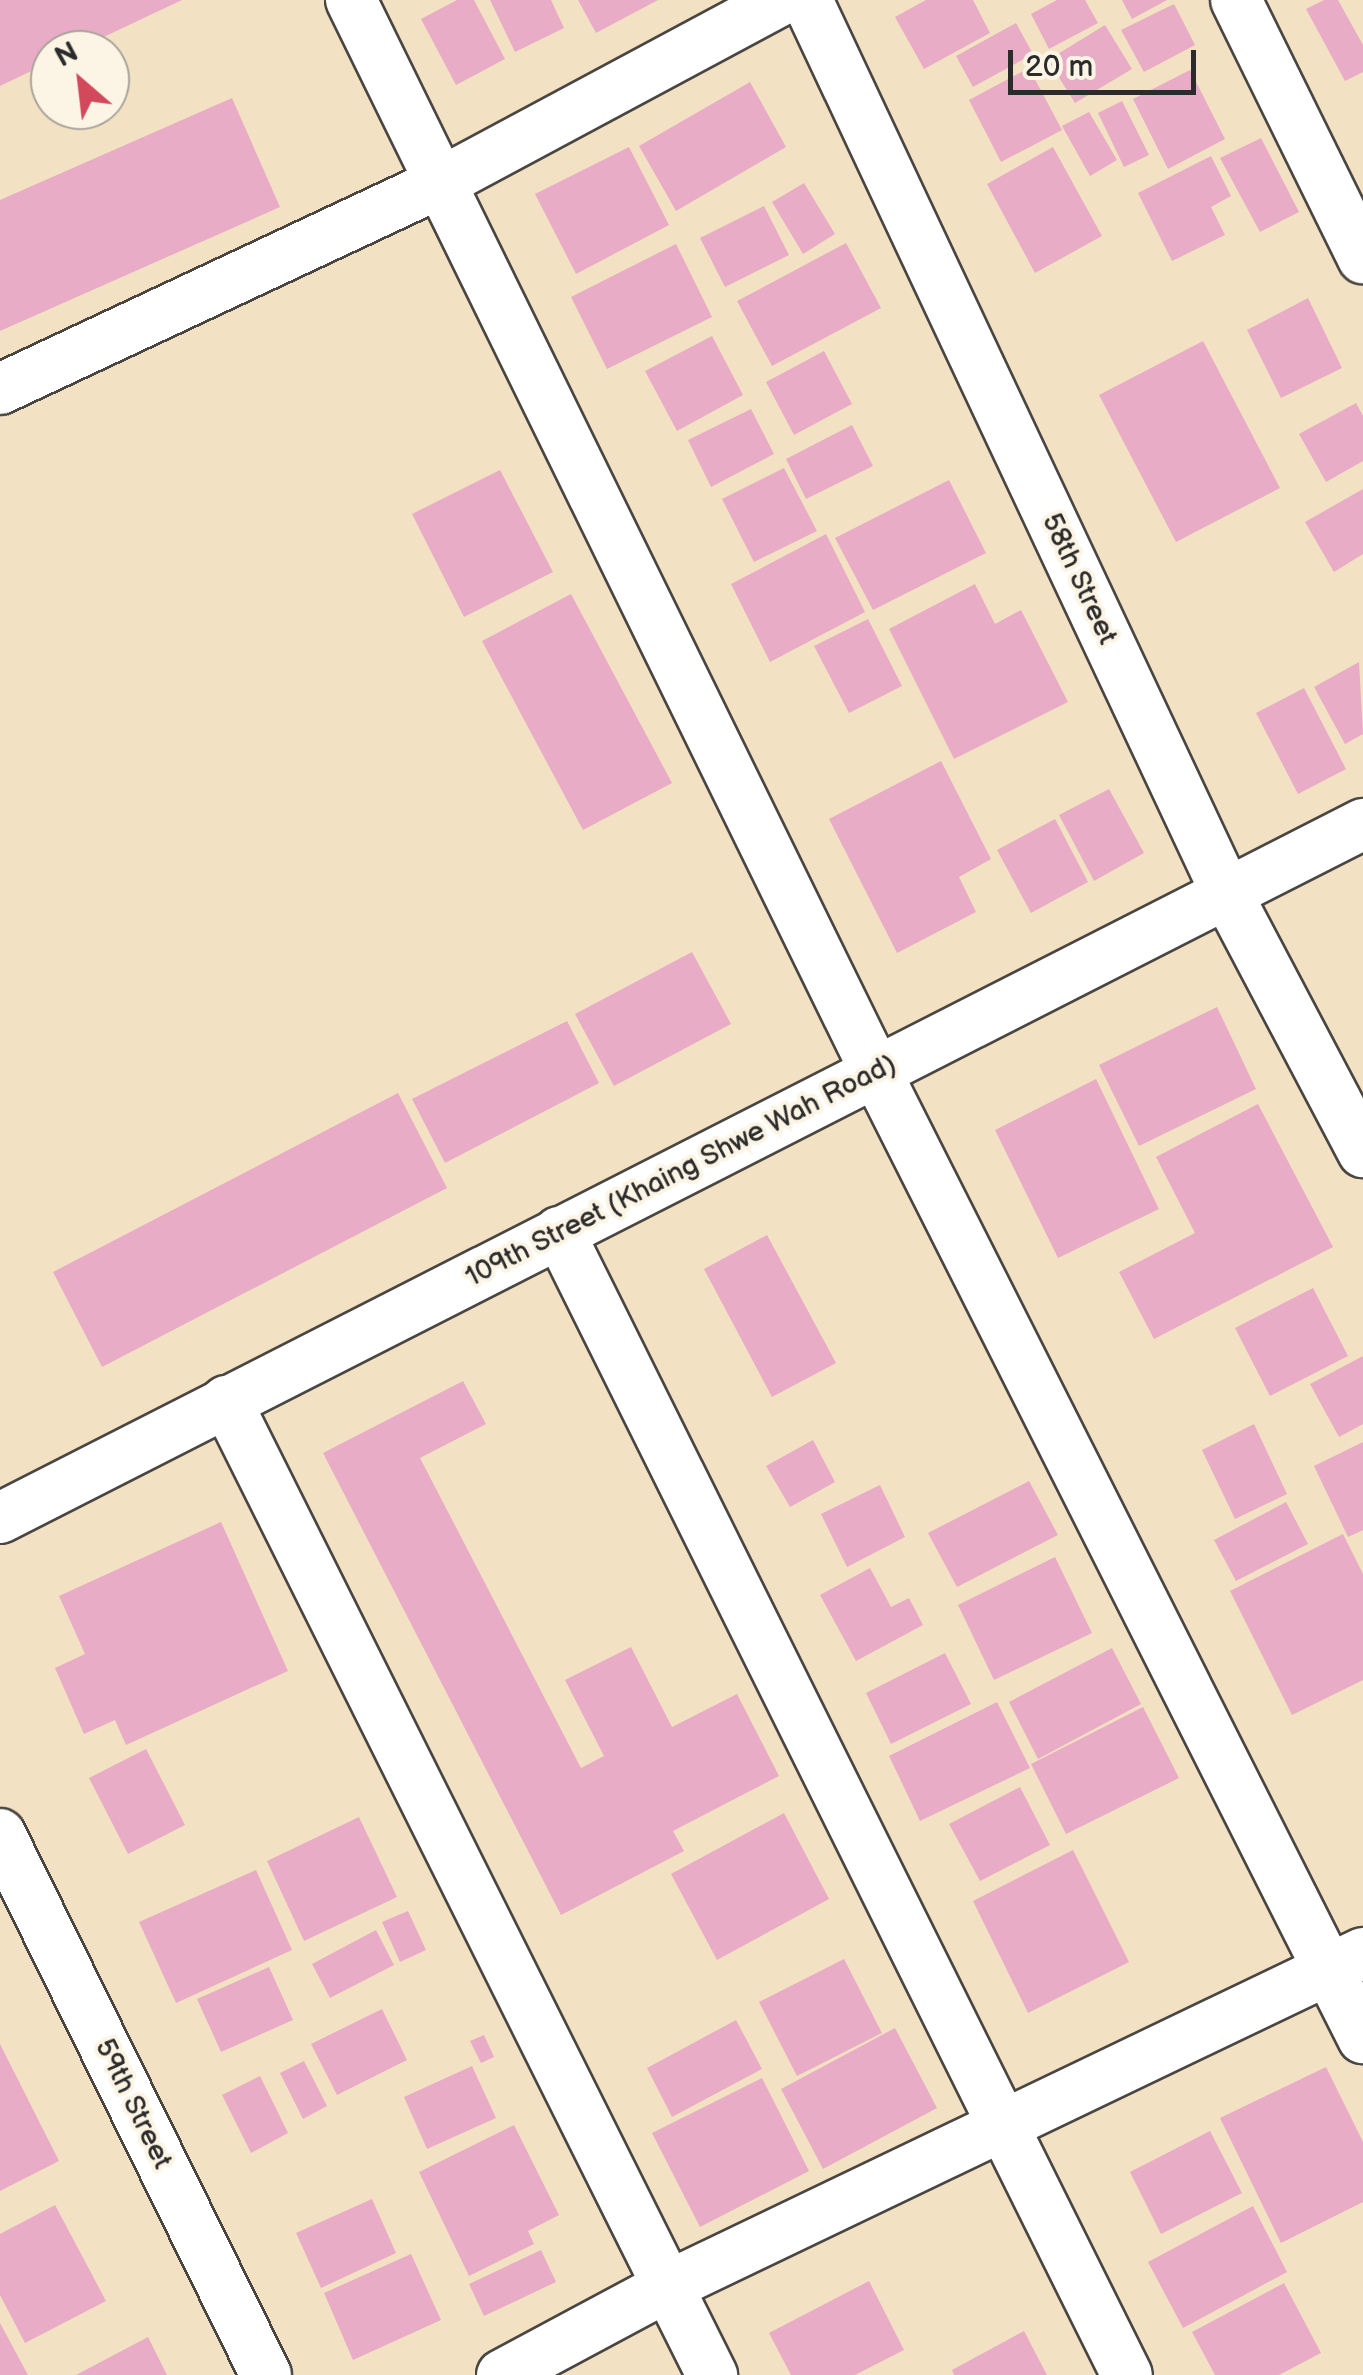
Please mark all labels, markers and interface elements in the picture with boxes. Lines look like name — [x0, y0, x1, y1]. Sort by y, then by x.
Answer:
north arrow — [30, 30, 130, 130]
scale bar — [1013, 30, 1200, 92]
text: N — [50, 35, 84, 74]
text: 20 m — [1025, 49, 1093, 85]
street label: 58th Street — [1034, 508, 1124, 650]
street label: 109th Street (Khaing Shwe Wah Road) — [459, 1047, 903, 1295]
street label: 59th Street — [87, 2033, 179, 2175]

